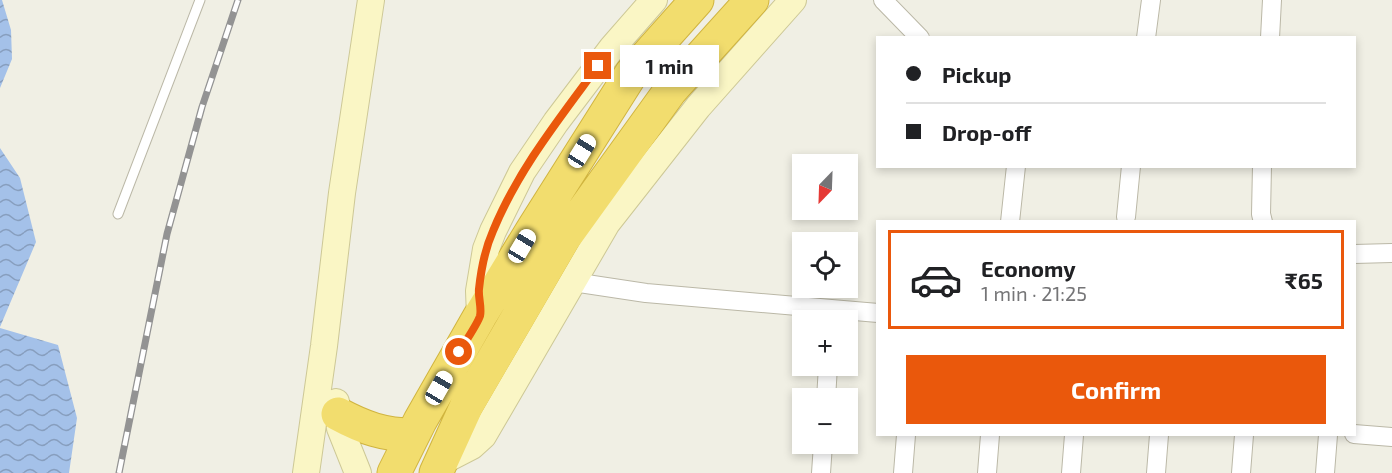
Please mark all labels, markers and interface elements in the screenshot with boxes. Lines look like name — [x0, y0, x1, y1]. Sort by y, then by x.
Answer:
callout: 1 min — [619, 45, 718, 87]
route end — [584, 52, 611, 79]
text: 1 min — [645, 54, 694, 78]
text: Pickup — [942, 61, 1011, 87]
text: Drop-off — [942, 119, 1031, 145]
car — [565, 131, 599, 171]
north arrow — [792, 154, 858, 220]
map controls — [792, 154, 858, 454]
car — [505, 226, 539, 266]
button: locate — [792, 232, 858, 298]
icon: car — [909, 253, 963, 307]
text: Economy — [981, 255, 1076, 281]
text: ₹65 — [1285, 267, 1323, 293]
text: 1 min · 21:25 — [981, 281, 1087, 305]
button: + — [792, 310, 858, 376]
route start — [445, 338, 472, 365]
button: Confirm — [906, 355, 1326, 424]
car — [422, 368, 456, 408]
button: − — [792, 388, 858, 454]

